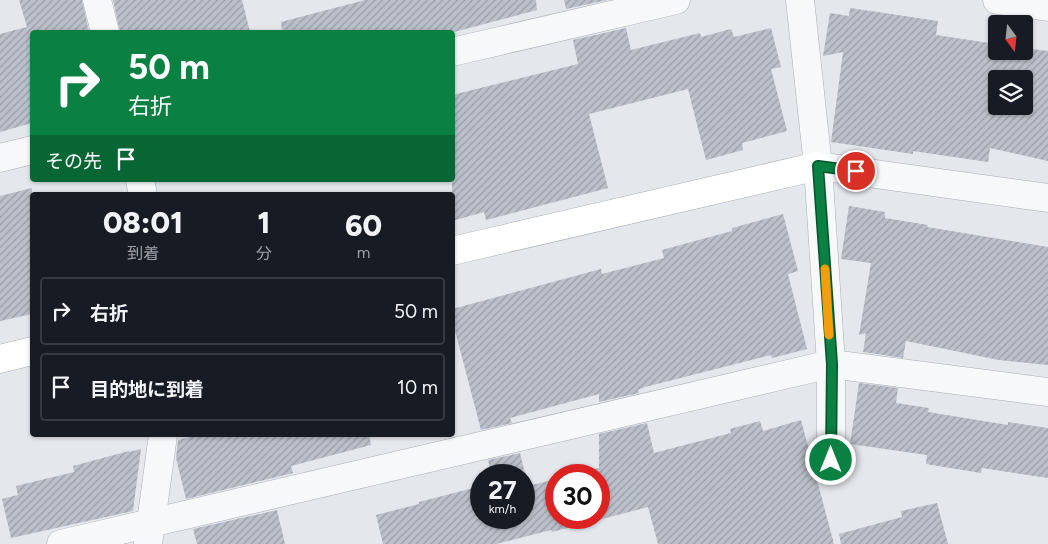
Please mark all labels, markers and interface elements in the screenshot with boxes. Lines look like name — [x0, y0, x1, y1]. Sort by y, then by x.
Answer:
north arrow — [988, 15, 1032, 60]
map controls — [988, 15, 1033, 115]
text: 50 m — [128, 46, 210, 88]
icon: right — [45, 50, 110, 115]
button: layers — [988, 70, 1033, 115]
text: 右折 — [128, 93, 172, 120]
icon: arrive — [112, 145, 140, 173]
text: その先 — [45, 150, 102, 173]
pin — [835, 150, 877, 192]
icon: arrive — [842, 157, 870, 185]
text: 08:01 — [103, 204, 183, 241]
text: 1 — [258, 204, 270, 241]
text: 60 — [345, 207, 382, 244]
text: m — [357, 243, 370, 262]
text: 到着 — [127, 244, 159, 263]
text: 分 — [256, 244, 272, 263]
icon: right — [47, 297, 75, 325]
text: 50 m — [394, 300, 438, 323]
text: 右折 — [90, 302, 128, 325]
icon: arrive — [47, 373, 75, 401]
text: 10 m — [397, 376, 438, 399]
text: 目的地に到着 — [90, 378, 204, 401]
position arrow — [804, 433, 856, 485]
speed limit sign: 30 — [545, 464, 610, 529]
text: 27 — [488, 475, 517, 505]
text: km/h — [489, 502, 516, 516]

